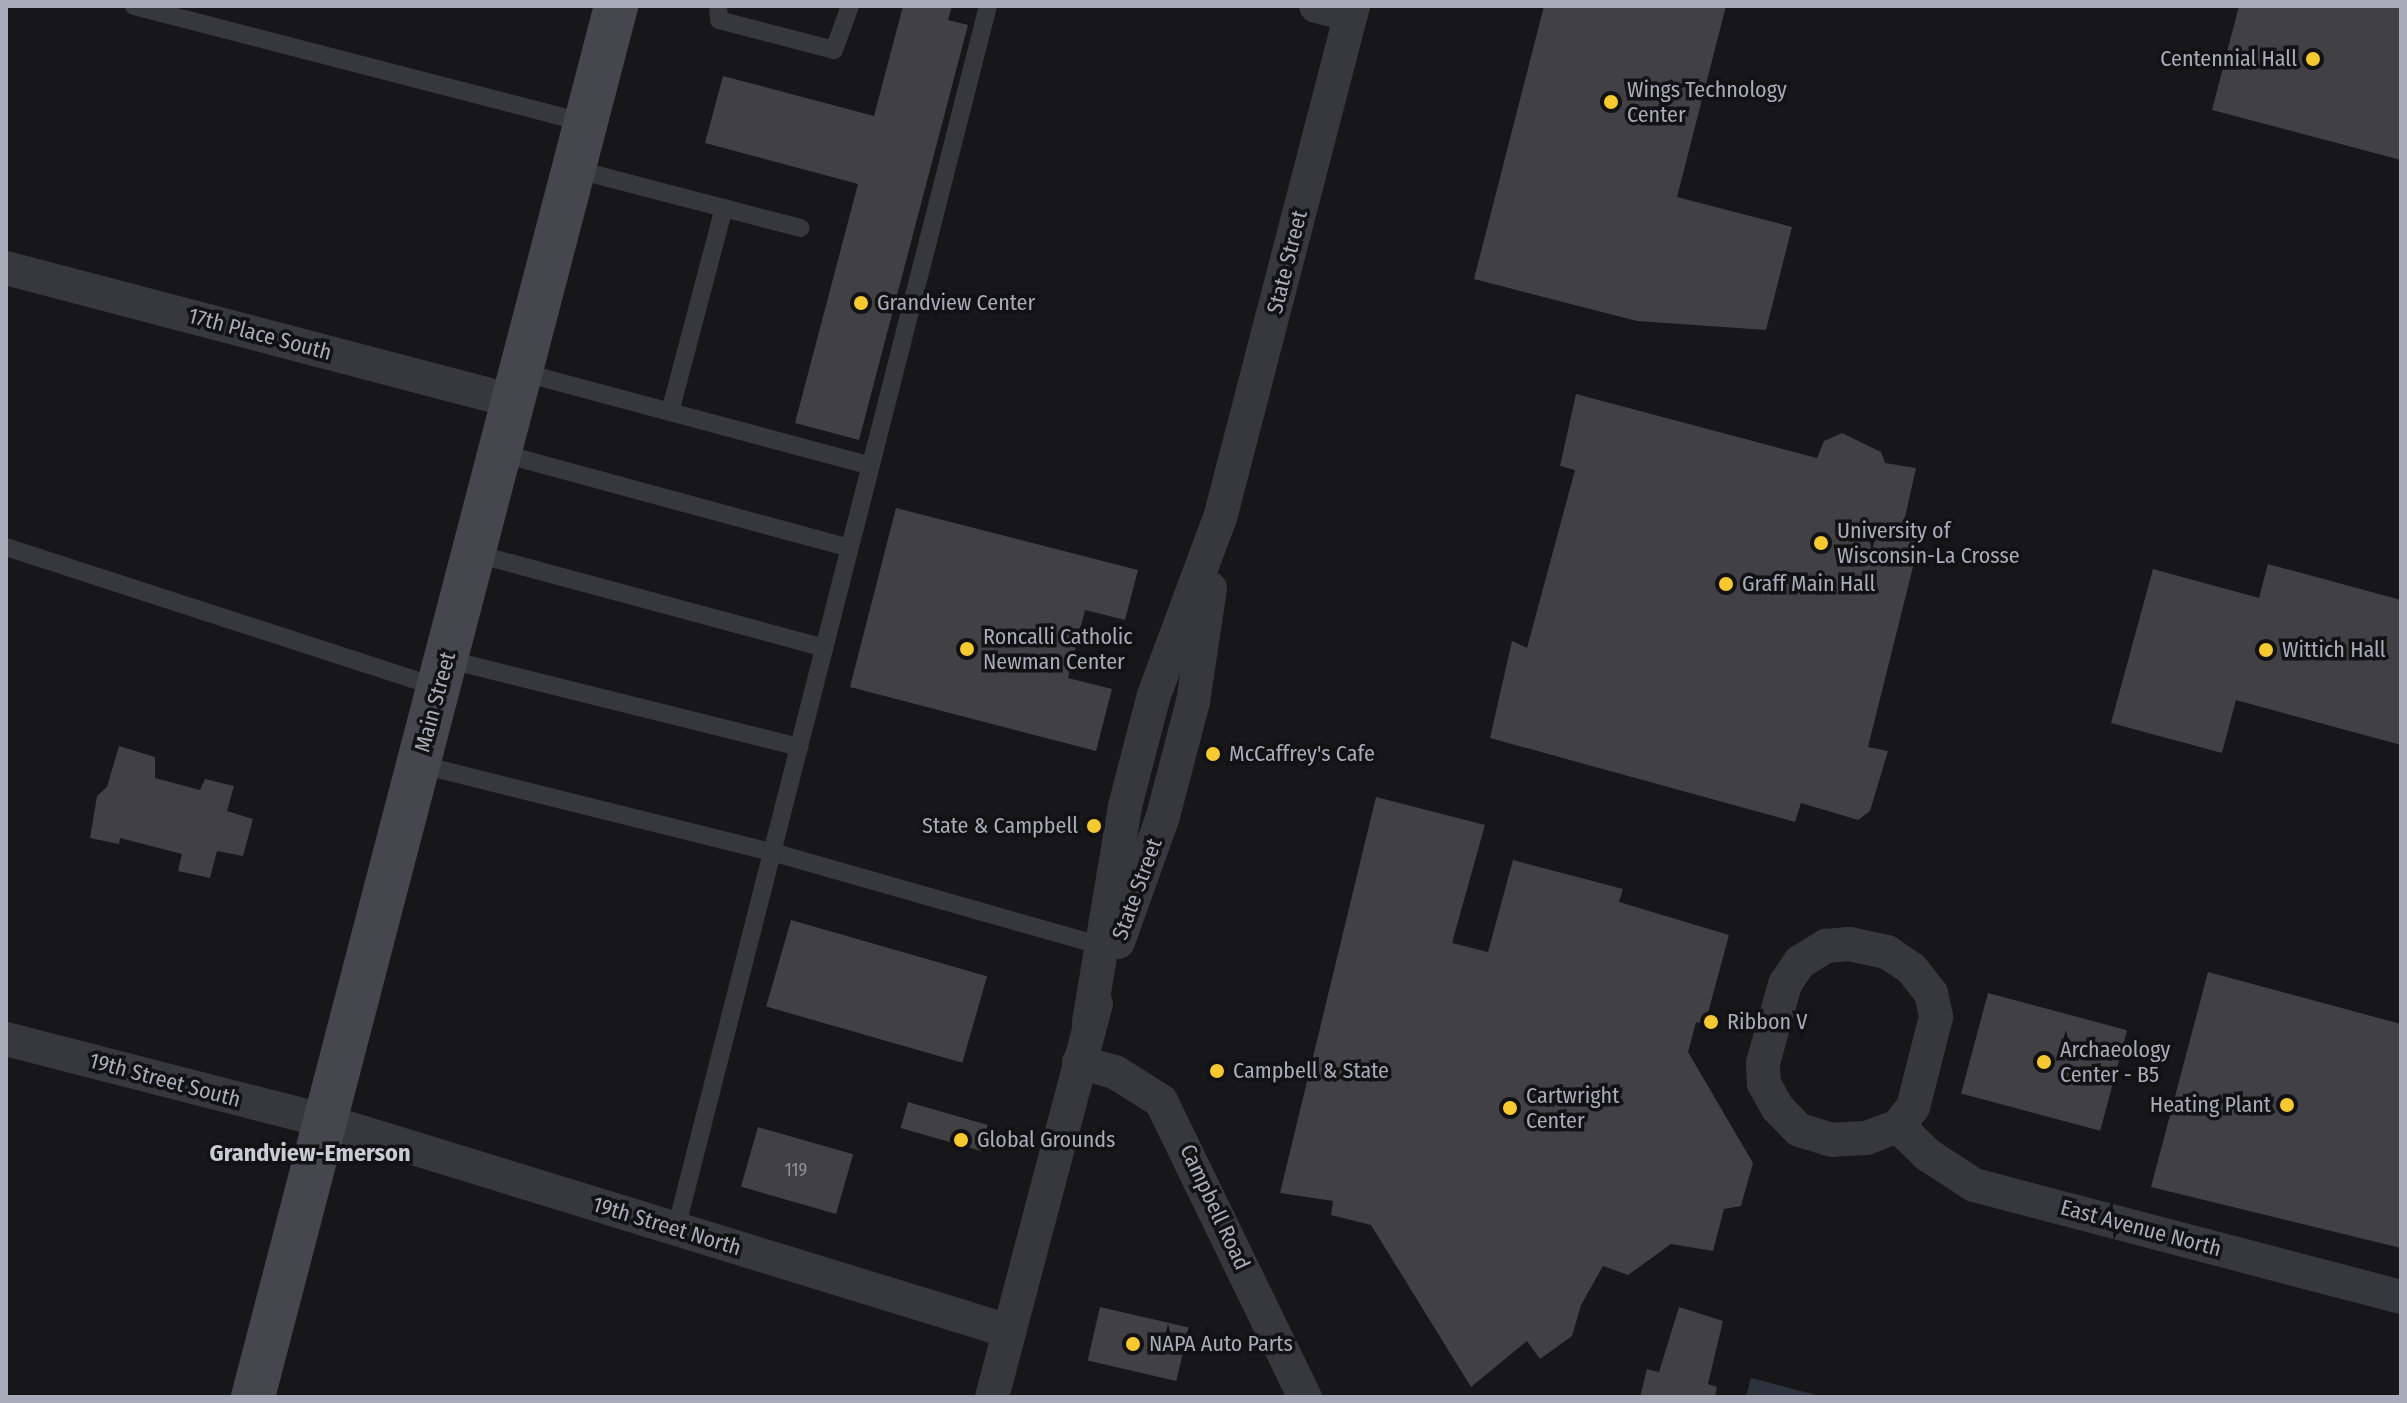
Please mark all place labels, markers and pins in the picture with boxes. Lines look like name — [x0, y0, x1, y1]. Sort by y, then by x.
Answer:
place label: Centennial Hall — [2160, 46, 2297, 72]
marker: Centennial Hall — [2304, 50, 2322, 68]
place label: Wings Technology Center — [1627, 76, 1787, 128]
marker: Wings Technology Center — [1602, 93, 1620, 111]
place label: Grandview Center — [877, 290, 1035, 316]
marker: Grandview Center — [852, 294, 870, 312]
place label: University of Wisconsin-La Crosse — [1837, 517, 2020, 568]
marker: University of Wisconsin-La Crosse — [1812, 534, 1830, 552]
place label: Graff Main Hall — [1742, 571, 1875, 597]
marker: Graff Main Hall — [1717, 575, 1735, 593]
place label: Roncalli Catholic Newman Center — [983, 623, 1133, 674]
place label: Wittich Hall — [2282, 637, 2386, 663]
marker: Roncalli Catholic Newman Center — [958, 640, 976, 658]
marker: Wittich Hall — [2257, 641, 2275, 659]
place label: McCaffrey's Cafe — [1229, 741, 1375, 767]
marker: McCaffrey's Cafe — [1204, 745, 1222, 763]
place label: State & Campbell — [922, 813, 1078, 839]
marker: State & Campbell — [1085, 817, 1103, 835]
place label: Ribbon V — [1727, 1009, 1807, 1035]
marker: Ribbon V — [1702, 1013, 1720, 1031]
place label: Archaeology Center - B5 — [2060, 1036, 2170, 1088]
marker: Archaeology Center - B5 — [2035, 1053, 2053, 1071]
place label: Campbell & State — [1233, 1058, 1389, 1084]
marker: Campbell & State — [1208, 1062, 1226, 1080]
place label: Cartwright Center — [1526, 1082, 1619, 1134]
place label: Heating Plant — [2150, 1092, 2271, 1118]
marker: Heating Plant — [2278, 1096, 2296, 1114]
marker: Cartwright Center — [1501, 1099, 1519, 1117]
place label: Global Grounds — [977, 1127, 1115, 1153]
marker: Global Grounds — [952, 1131, 970, 1149]
place label: NAPA Auto Parts — [1149, 1331, 1293, 1357]
marker: NAPA Auto Parts — [1124, 1335, 1142, 1353]

